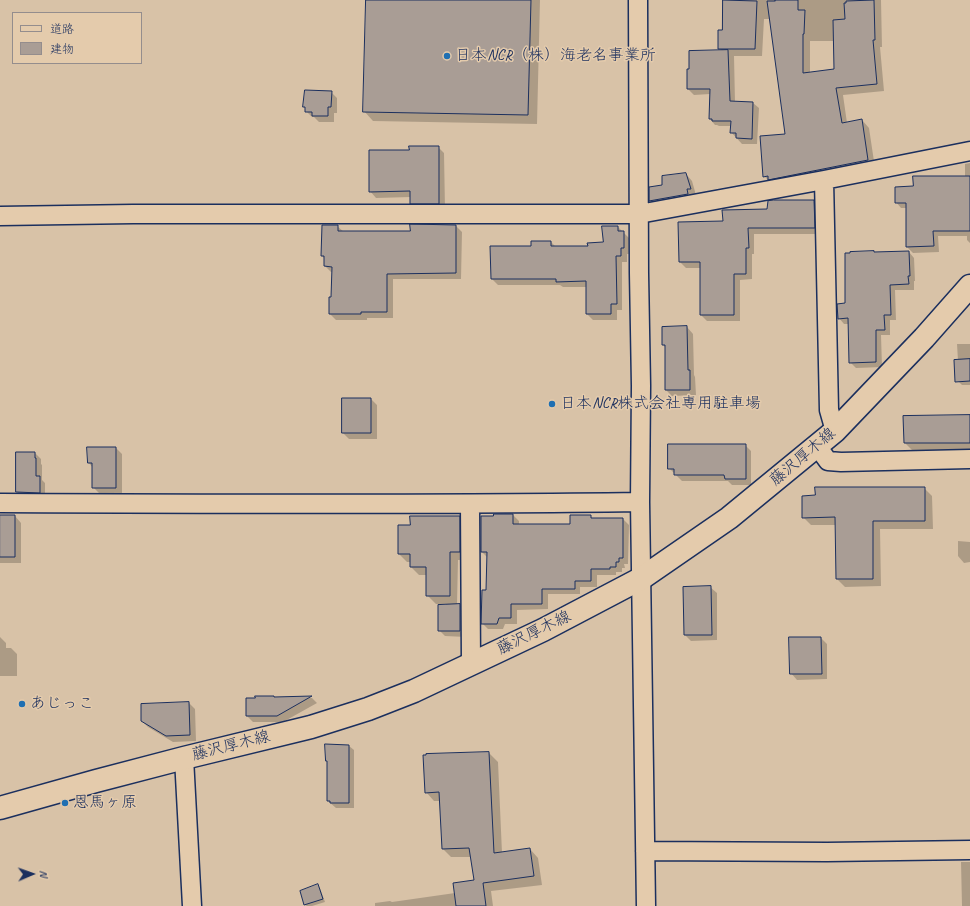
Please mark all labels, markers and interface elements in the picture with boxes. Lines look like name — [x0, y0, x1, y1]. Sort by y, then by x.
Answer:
legend — [12, 12, 142, 64]
text: 道路 — [50, 21, 74, 37]
text: 建物 — [50, 41, 74, 57]
place label: 日本NCR（株）海老名事業所 — [455, 46, 656, 66]
marker: 日本NCR（株）海老名事業所 — [442, 51, 452, 61]
place label: 日本NCR株式会社専用駐車場 — [560, 394, 761, 414]
marker: 日本NCR株式会社専用駐車場 — [547, 399, 557, 409]
street label: 藤沢厚木線 — [766, 424, 840, 490]
street label: 藤沢厚木線 — [494, 607, 574, 659]
place label: あじっこ — [30, 694, 94, 714]
marker: あじっこ — [17, 699, 27, 709]
street label: 藤沢厚木線 — [190, 727, 272, 765]
place label: 恩馬ヶ原 — [73, 793, 137, 813]
marker: 恩馬ヶ原 — [60, 798, 70, 808]
north arrow — [12, 854, 52, 894]
text: N — [37, 870, 51, 877]

